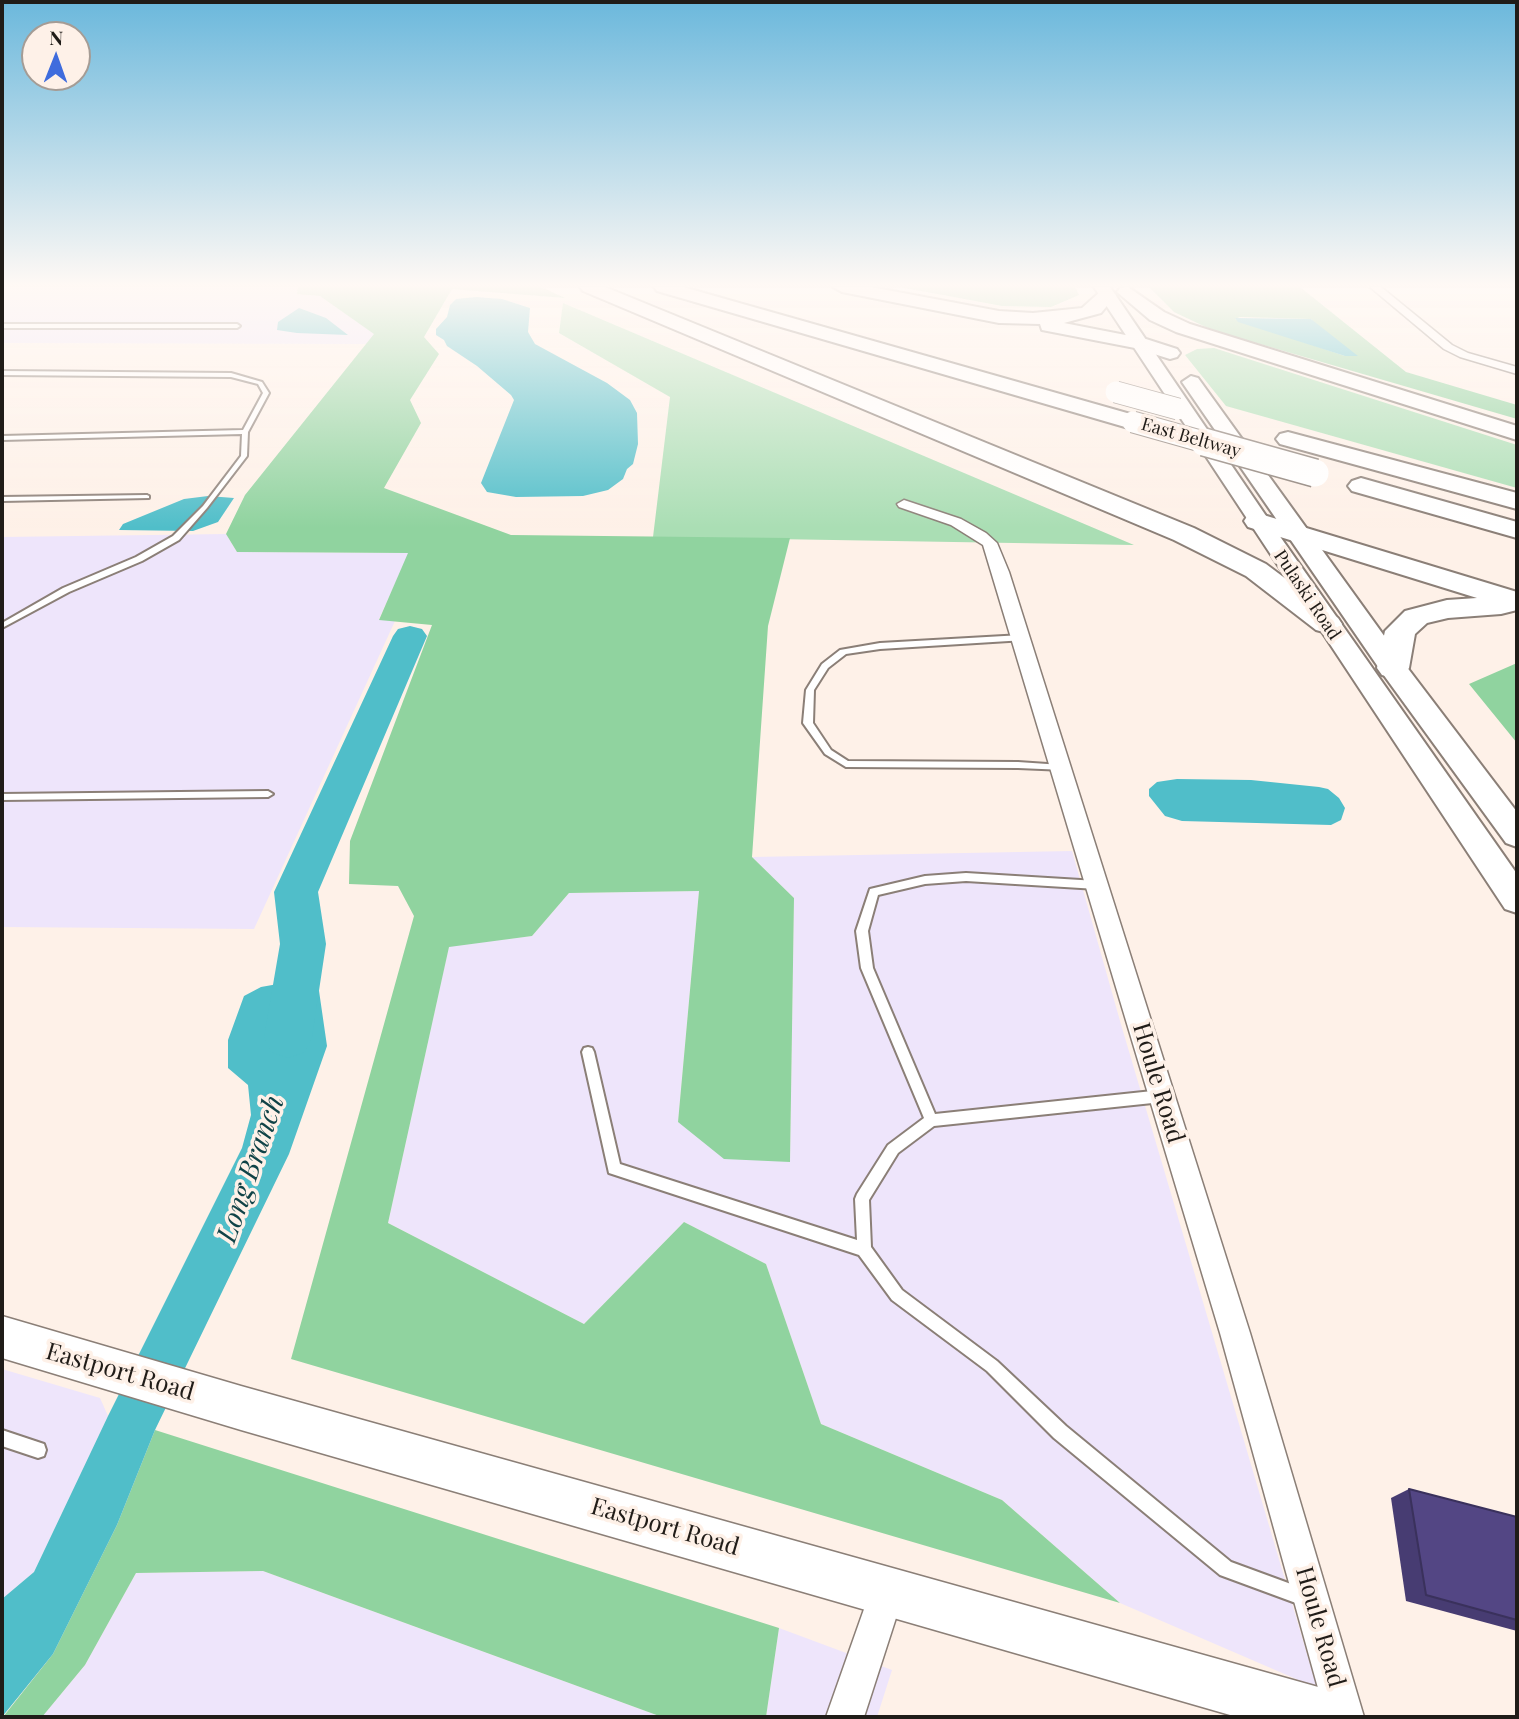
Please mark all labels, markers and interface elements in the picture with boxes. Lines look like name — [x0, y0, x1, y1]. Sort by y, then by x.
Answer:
north arrow — [21, 21, 91, 91]
text: N — [49, 24, 63, 50]
street label: East Beltway — [1139, 414, 1243, 462]
street label: Pulaski Road — [1269, 546, 1345, 644]
street label: Houle Road — [1126, 1019, 1190, 1147]
water label: Long Branch — [210, 1091, 292, 1247]
street label: Eastport Road — [43, 1337, 197, 1407]
street label: Eastport Road — [588, 1492, 742, 1562]
street label: Houle Road — [1289, 1563, 1351, 1691]

